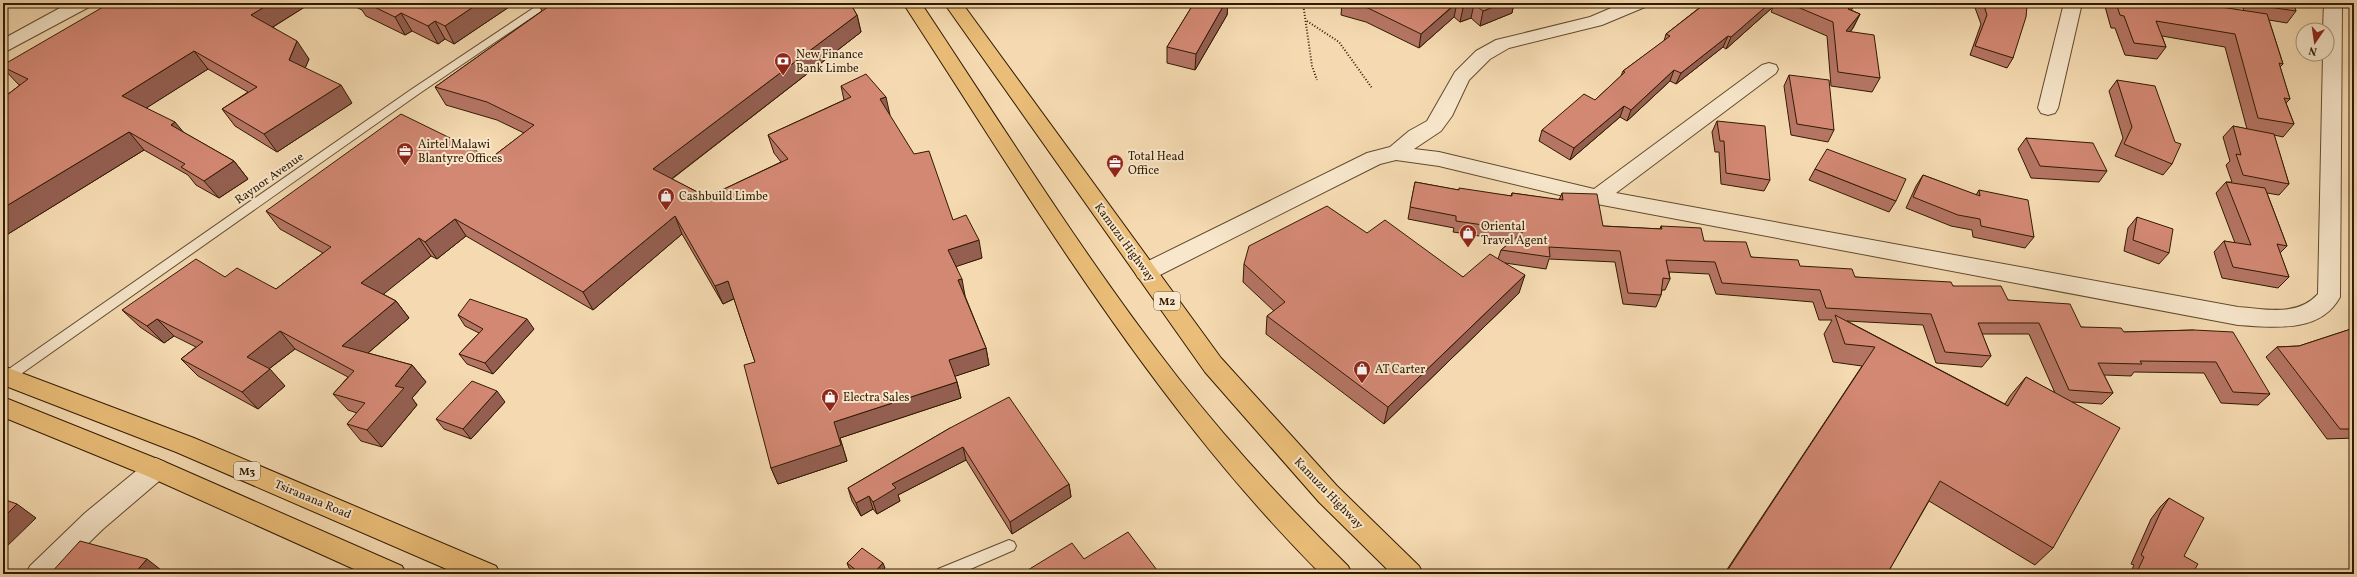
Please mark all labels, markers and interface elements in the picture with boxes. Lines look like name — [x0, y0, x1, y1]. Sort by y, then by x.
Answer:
north arrow — [2295, 22, 2335, 62]
text: N — [2308, 42, 2319, 58]
place label: New Finance Bank Limbe — [796, 47, 863, 77]
bank icon: New Finance Bank Limbe — [773, 51, 793, 76]
place label: Airtel Malawi Blantyre Offices — [418, 137, 502, 167]
office icon: Airtel Malawi Blantyre Offices — [395, 141, 415, 166]
street label: Raynor Avenue — [232, 149, 307, 208]
place label: Total Head Office — [1128, 149, 1184, 179]
office icon: Total Head Office — [1105, 153, 1125, 178]
shop icon: Cashbuild Limbe — [656, 186, 676, 211]
place label: Cashbuild Limbe — [679, 189, 768, 205]
street label: Kamuzu Highway — [1090, 200, 1158, 286]
place label: Oriental Travel Agent — [1481, 219, 1548, 249]
shop icon: Oriental Travel Agent — [1458, 223, 1478, 248]
road number: M2 — [1154, 292, 1180, 310]
shop icon: AT Carter — [1352, 359, 1372, 384]
place label: AT Carter — [1375, 362, 1425, 378]
shop icon: Electra Sales — [820, 387, 840, 412]
place label: Electra Sales — [843, 390, 909, 406]
street label: Kamuzu Highway — [1290, 454, 1367, 533]
road number: M3 — [234, 462, 260, 480]
street label: Tsiranana Road — [272, 477, 354, 523]

